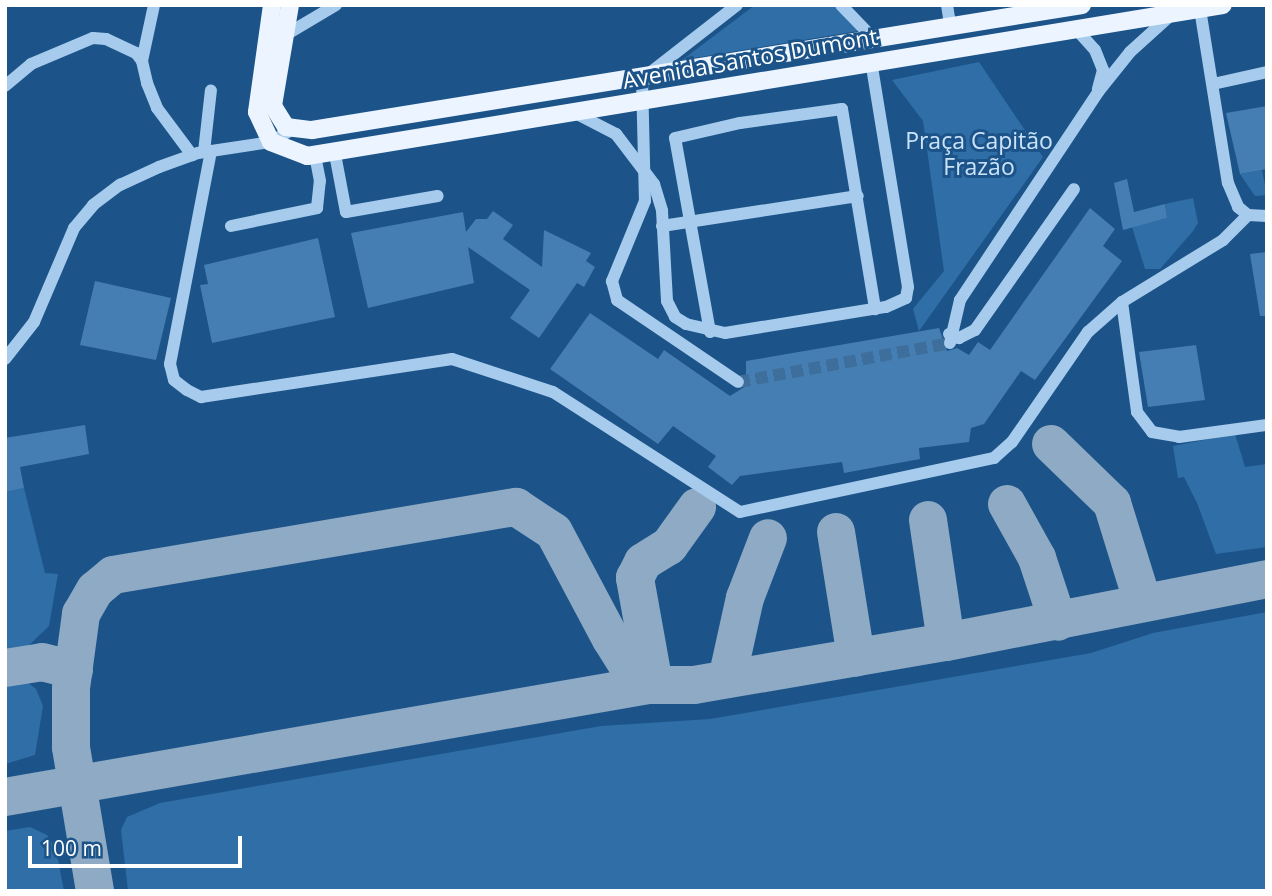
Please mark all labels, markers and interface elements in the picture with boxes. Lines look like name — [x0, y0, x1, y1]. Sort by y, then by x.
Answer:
street label: Avenida Santos Dumont — [620, 22, 880, 94]
park label: Praça Capitão Frazão — [905, 126, 1053, 180]
scale bar — [32, 822, 245, 866]
text: 100 m — [41, 834, 102, 862]

